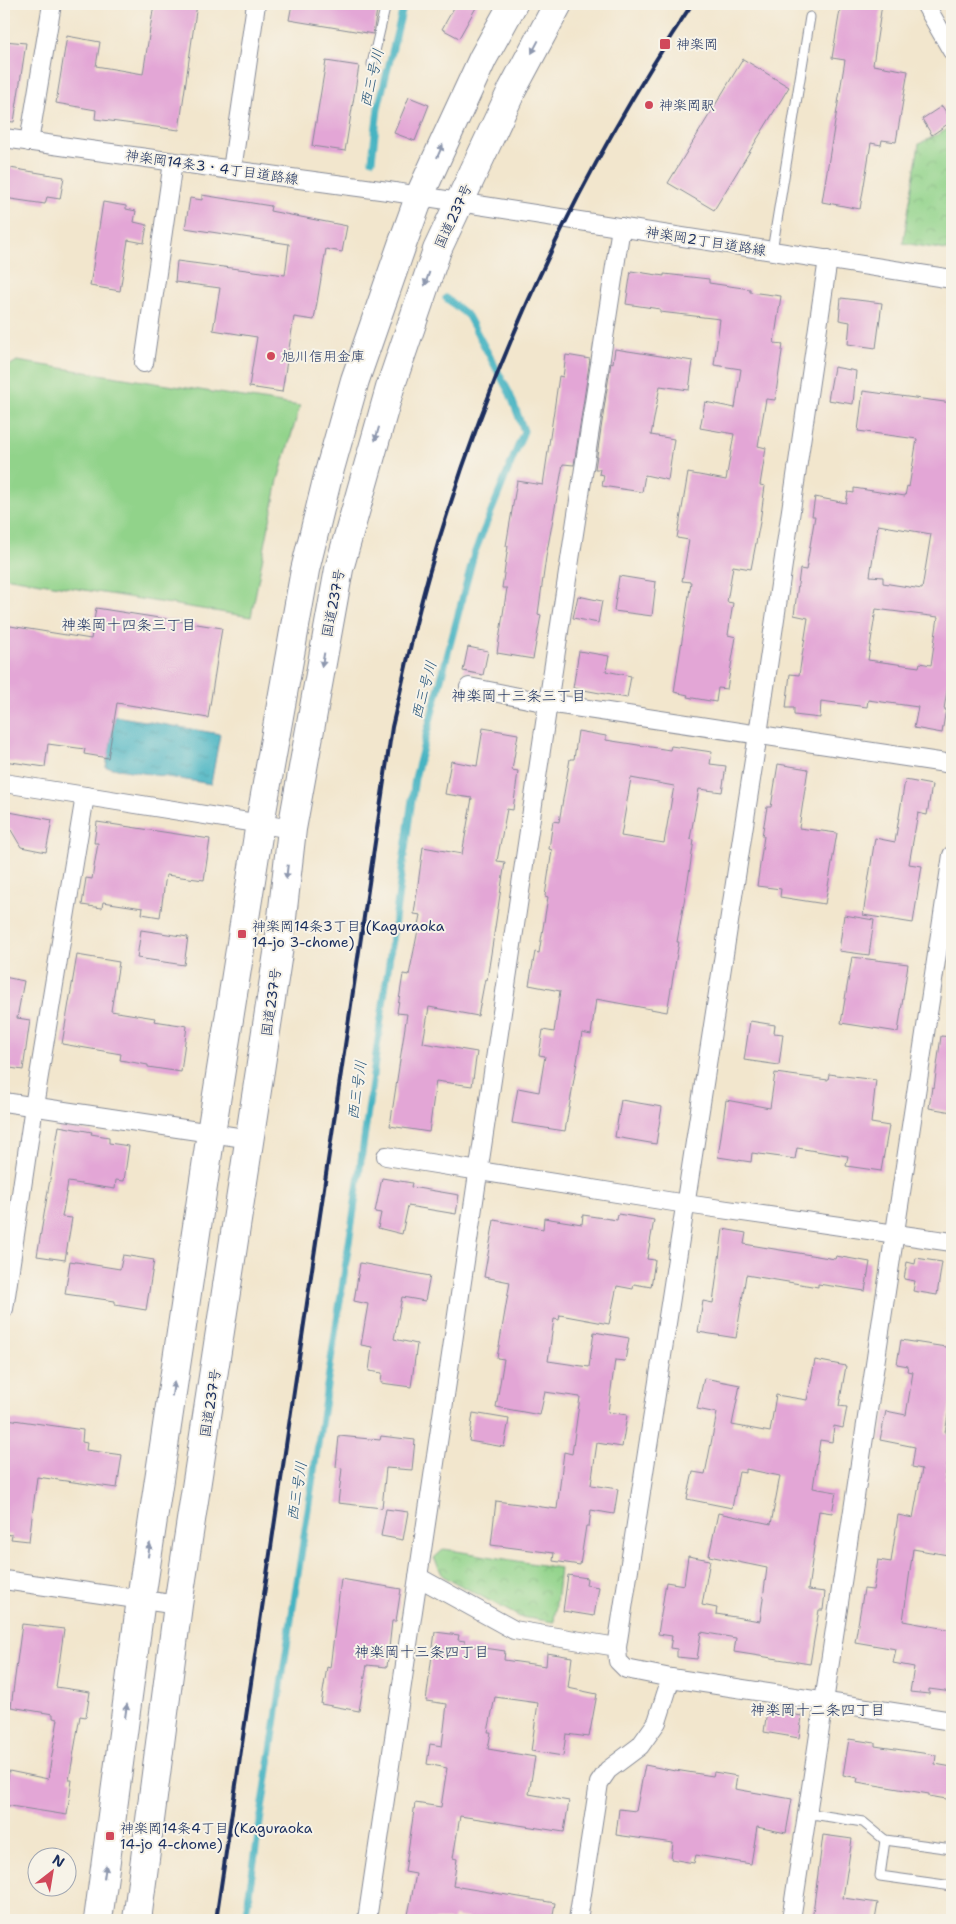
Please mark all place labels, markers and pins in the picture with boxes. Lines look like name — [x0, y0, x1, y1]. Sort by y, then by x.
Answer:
place label: 神楽岡 — [676, 35, 718, 53]
marker: 神楽岡 — [658, 37, 672, 51]
place label: 神楽岡駅 — [659, 96, 715, 114]
marker: 神楽岡駅 — [643, 99, 655, 111]
place label: 旭川信用金庫 — [281, 347, 365, 365]
marker: 旭川信用金庫 — [265, 350, 277, 362]
place label: 神楽岡14条3丁目 (Kaguraoka 14-jo 3-chome) — [252, 917, 445, 951]
marker: 神楽岡14条3丁目 (Kaguraoka 14-jo 3-chome) — [236, 928, 248, 940]
place label: 神楽岡14条4丁目 (Kaguraoka 14-jo 4-chome) — [120, 1819, 313, 1853]
marker: 神楽岡14条4丁目 (Kaguraoka 14-jo 4-chome) — [104, 1830, 116, 1842]

